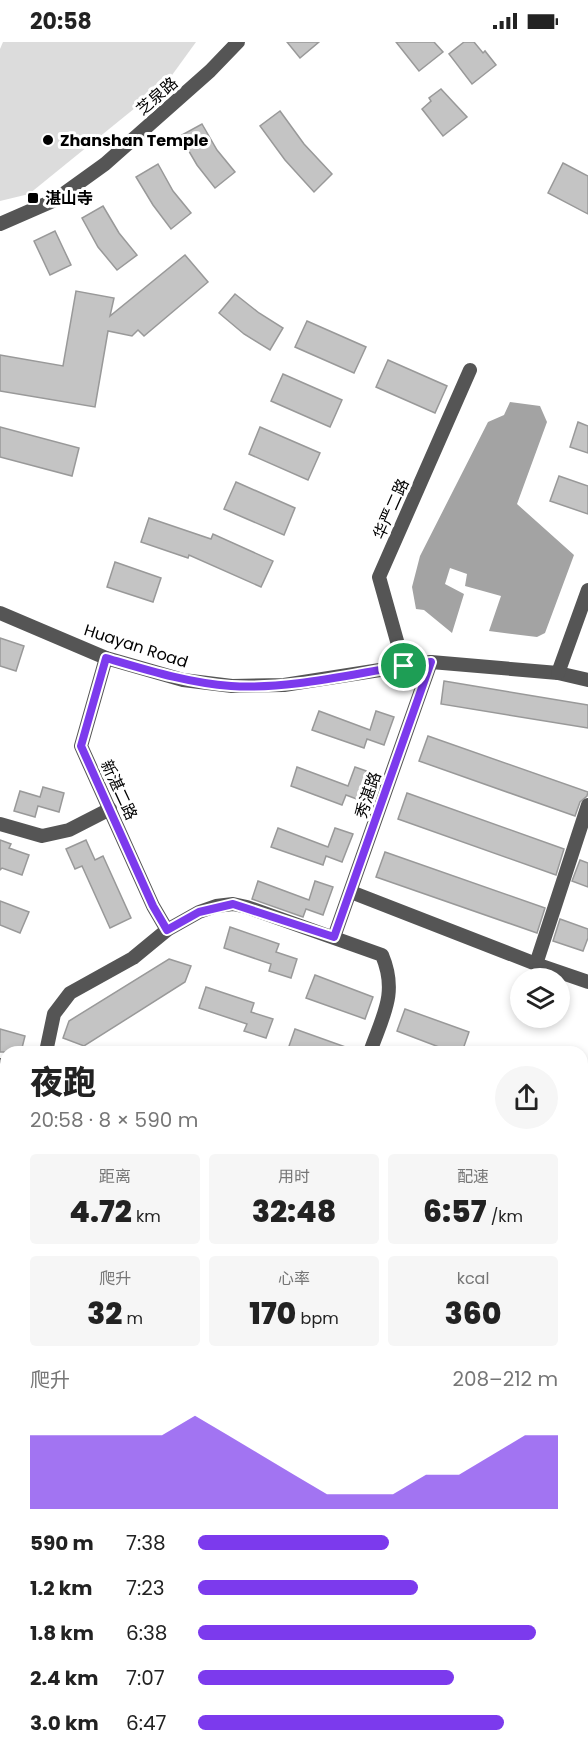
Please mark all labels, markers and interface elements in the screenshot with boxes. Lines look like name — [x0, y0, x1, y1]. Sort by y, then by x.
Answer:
text: 20:58 — [30, 6, 92, 37]
street label: 芝泉路 — [131, 72, 183, 120]
place label: Zhanshan Temple — [60, 129, 209, 152]
marker: Zhanshan Temple — [41, 133, 55, 147]
place label: 湛山寺 — [45, 187, 93, 210]
marker: 湛山寺 — [26, 191, 40, 205]
street label: 华严二路 — [367, 475, 415, 543]
street label: Huayan Road — [81, 618, 191, 674]
pin — [378, 640, 429, 691]
icon: arrive — [387, 649, 420, 682]
street label: 新湛二路 — [95, 756, 143, 824]
street label: 秀湛路 — [349, 769, 387, 821]
map controls — [510, 968, 570, 1028]
button: layers — [510, 968, 570, 1028]
text: 夜跑 — [30, 1059, 96, 1106]
button: share — [495, 1066, 558, 1129]
text: 20:58 · 8 × 590 m — [30, 1106, 198, 1134]
text: 距离 — [99, 1165, 131, 1188]
text: 用时 — [278, 1165, 310, 1188]
text: 配速 — [457, 1165, 489, 1188]
text: 4.72 — [69, 1190, 132, 1233]
text: 32:48 — [252, 1190, 336, 1233]
text: 6:57 — [423, 1190, 486, 1233]
text: km — [132, 1205, 161, 1228]
text: /km — [486, 1205, 523, 1228]
text: 爬升 — [99, 1267, 131, 1290]
text: 心率 — [278, 1267, 310, 1290]
text: kcal — [457, 1267, 489, 1290]
text: 32 — [87, 1292, 122, 1335]
text: 170 — [249, 1292, 296, 1335]
text: 360 — [444, 1292, 502, 1335]
text: m — [122, 1307, 143, 1330]
text: bpm — [296, 1307, 339, 1330]
text: 208–212 m — [452, 1365, 558, 1393]
text: 爬升 — [30, 1366, 70, 1394]
text: 590 m — [30, 1529, 94, 1557]
text: 7:38 — [126, 1529, 166, 1557]
text: 1.2 km — [30, 1574, 92, 1602]
text: 7:23 — [126, 1574, 164, 1602]
text: 1.8 km — [30, 1619, 94, 1647]
text: 6:38 — [126, 1619, 167, 1647]
text: 2.4 km — [30, 1664, 98, 1692]
text: 7:07 — [126, 1664, 165, 1692]
text: 3.0 km — [30, 1709, 99, 1737]
text: 6:47 — [126, 1709, 166, 1737]

